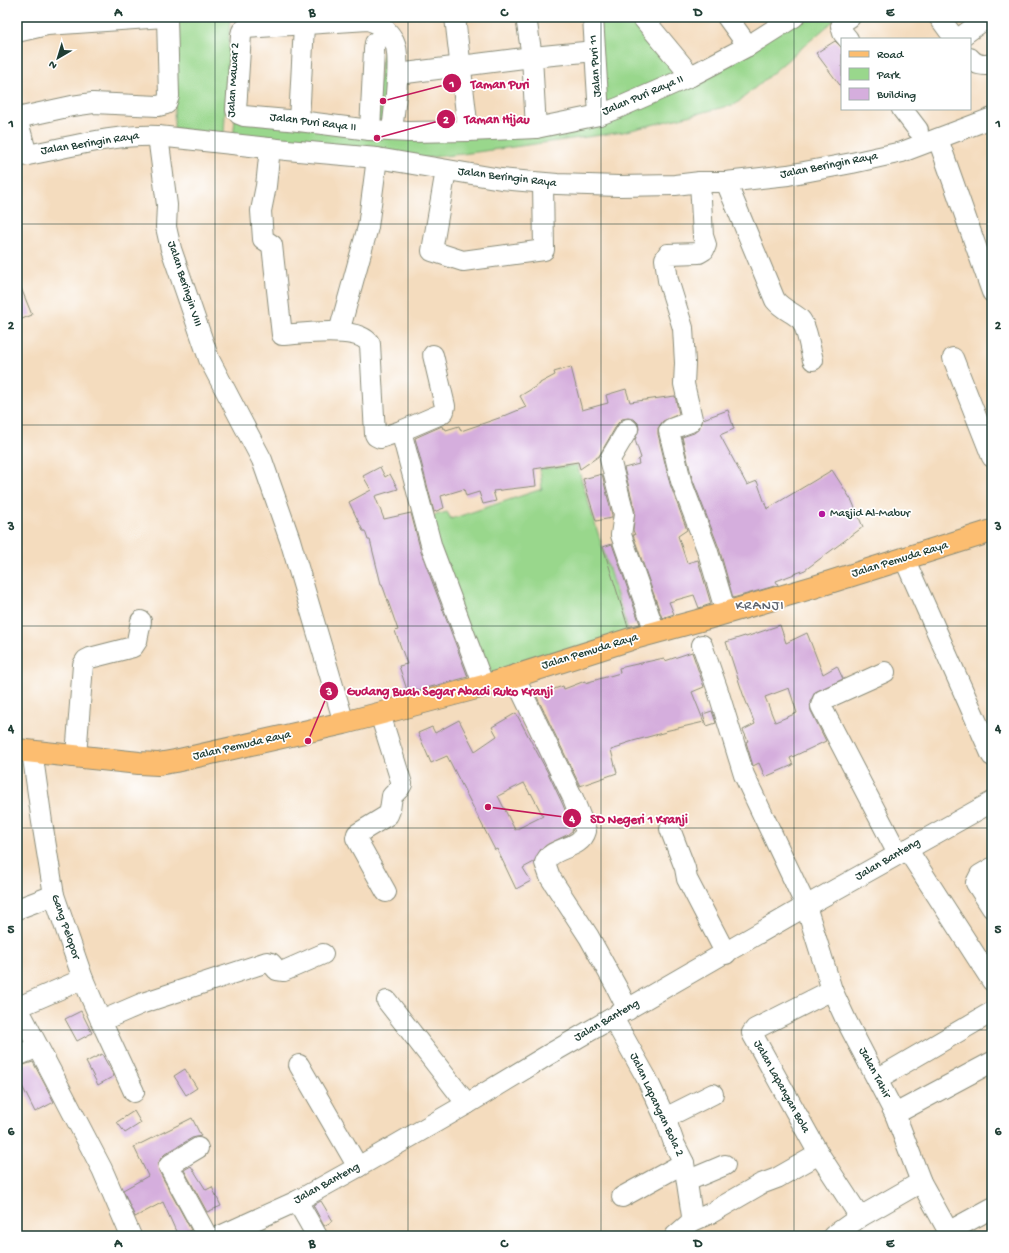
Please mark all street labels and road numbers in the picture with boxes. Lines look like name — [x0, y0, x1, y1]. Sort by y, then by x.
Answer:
street label: Jalan Puri 11 — [587, 34, 605, 98]
street label: Jalan Mawar 2 — [225, 42, 243, 118]
street label: Jalan Puri Raya II — [600, 73, 686, 119]
street label: Jalan Puri Raya II — [269, 111, 357, 135]
street label: Jalan Beringin Raya — [40, 129, 140, 159]
street label: Jalan Beringin Raya — [779, 150, 879, 182]
street label: Jalan Beringin Raya — [457, 165, 557, 191]
street label: Jalan Beringin VIII — [164, 239, 204, 329]
street label: Jalan Pemuda Raya — [850, 539, 950, 581]
street label: Jalan Pemuda Raya — [540, 631, 640, 673]
street label: Jalan Pemuda Raya — [192, 728, 293, 764]
street label: Jalan Banteng — [853, 836, 923, 884]
street label: Gang Pelopor — [47, 893, 83, 963]
street label: Jalan Banteng — [572, 997, 642, 1045]
street label: Jalan Lapangan Bola — [750, 1038, 812, 1136]
street label: Jalan Tahir — [855, 1045, 894, 1102]
street label: Jalan Lapangan Bola 2 — [626, 1051, 686, 1159]
street label: Jalan Banteng — [292, 1160, 362, 1208]

